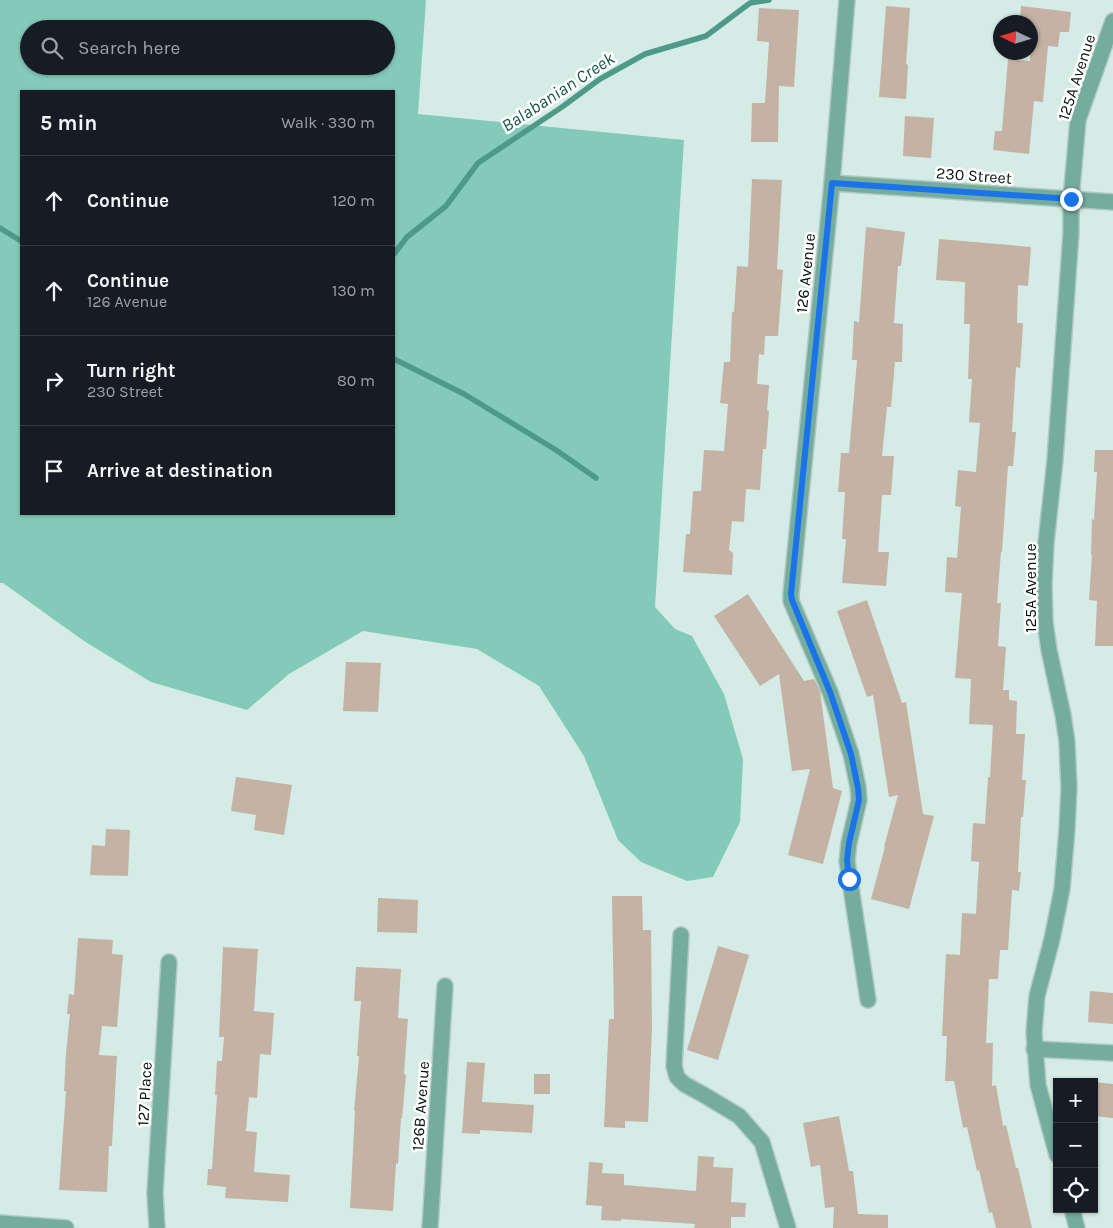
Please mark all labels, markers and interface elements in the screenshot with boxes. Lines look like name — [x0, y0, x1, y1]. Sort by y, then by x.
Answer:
north arrow — [993, 15, 1038, 60]
search box — [20, 20, 395, 75]
street label: 125A Avenue — [1054, 32, 1099, 123]
icon: search — [38, 34, 66, 62]
text: Search here — [78, 37, 180, 59]
water label: Balabanian Creek — [497, 47, 619, 137]
text: 5 min — [40, 111, 97, 135]
text: Walk · 330 m — [281, 113, 375, 132]
street label: 230 Street — [935, 163, 1013, 188]
icon: ahead — [40, 187, 68, 215]
route end — [1060, 188, 1083, 211]
text: Continue — [87, 190, 169, 212]
text: 120 m — [332, 191, 375, 210]
street label: 126 Avenue — [792, 232, 819, 314]
text: Continue — [87, 270, 169, 292]
icon: ahead — [40, 277, 68, 305]
text: 130 m — [332, 281, 375, 300]
text: 126 Avenue — [87, 292, 167, 311]
text: Turn right — [87, 360, 176, 382]
icon: right — [40, 367, 68, 395]
text: 80 m — [337, 371, 375, 390]
text: 230 Street — [87, 382, 163, 401]
icon: arrive — [40, 457, 68, 485]
text: Arrive at destination — [87, 460, 273, 482]
street label: 125A Avenue — [1021, 543, 1040, 633]
route start — [838, 868, 861, 891]
street label: 126B Avenue — [408, 1060, 433, 1152]
street label: 127 Place — [133, 1061, 156, 1127]
map controls — [1053, 1078, 1098, 1213]
button: + — [1053, 1078, 1098, 1123]
button: − — [1053, 1123, 1098, 1168]
button: locate — [1053, 1168, 1098, 1213]

